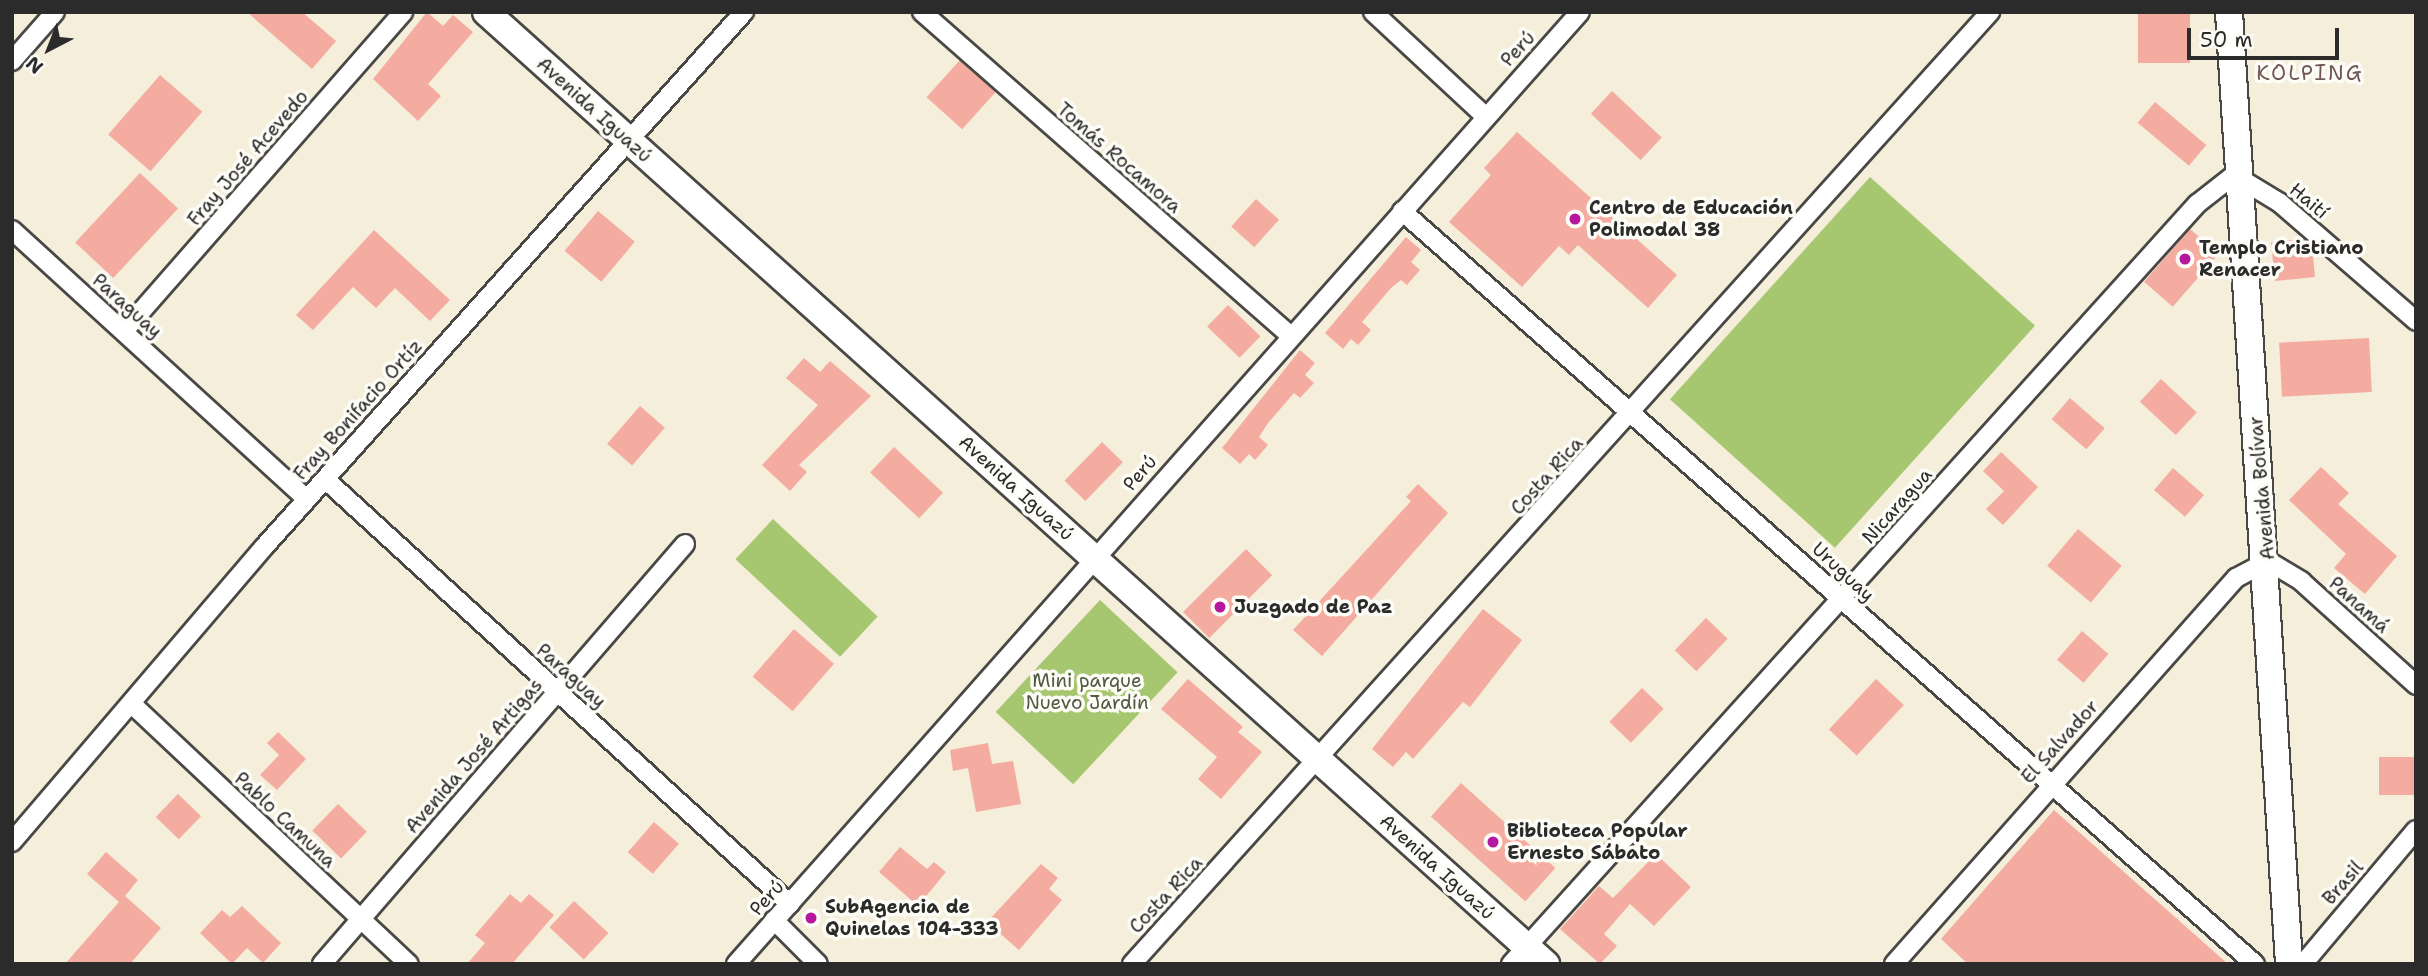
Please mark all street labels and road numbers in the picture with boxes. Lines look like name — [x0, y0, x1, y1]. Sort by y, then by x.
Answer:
street label: Perú — [1496, 27, 1540, 71]
street label: Avenida Iguazú — [532, 53, 656, 167]
street label: Fray José Acevedo — [183, 85, 313, 231]
street label: Tomás Rocamora — [1052, 98, 1186, 218]
street label: Haití — [2285, 178, 2333, 224]
street label: Paraguay — [88, 269, 166, 343]
street label: Fray Bonifacio Ortíz — [289, 335, 427, 485]
street label: Avenida Bolívar — [2244, 415, 2280, 561]
street label: Avenida Iguazú — [954, 431, 1078, 545]
street label: Costa Rica — [1506, 432, 1588, 520]
street label: Perú — [1118, 450, 1162, 496]
street label: Nicaragua — [1857, 464, 1937, 548]
street label: Uruguay — [1807, 538, 1879, 606]
street label: Panamá — [2324, 572, 2394, 638]
street label: Paraguay — [532, 639, 610, 713]
street label: Avenida José Artigas — [401, 674, 547, 838]
street label: El Salvador — [2016, 695, 2104, 789]
street label: Pablo Camuna — [230, 767, 340, 873]
street label: Avenida Iguazú — [1375, 810, 1499, 924]
street label: Costa Rica — [1125, 852, 1207, 938]
street label: Brasil — [2318, 856, 2368, 910]
street label: Perú — [745, 876, 789, 920]

